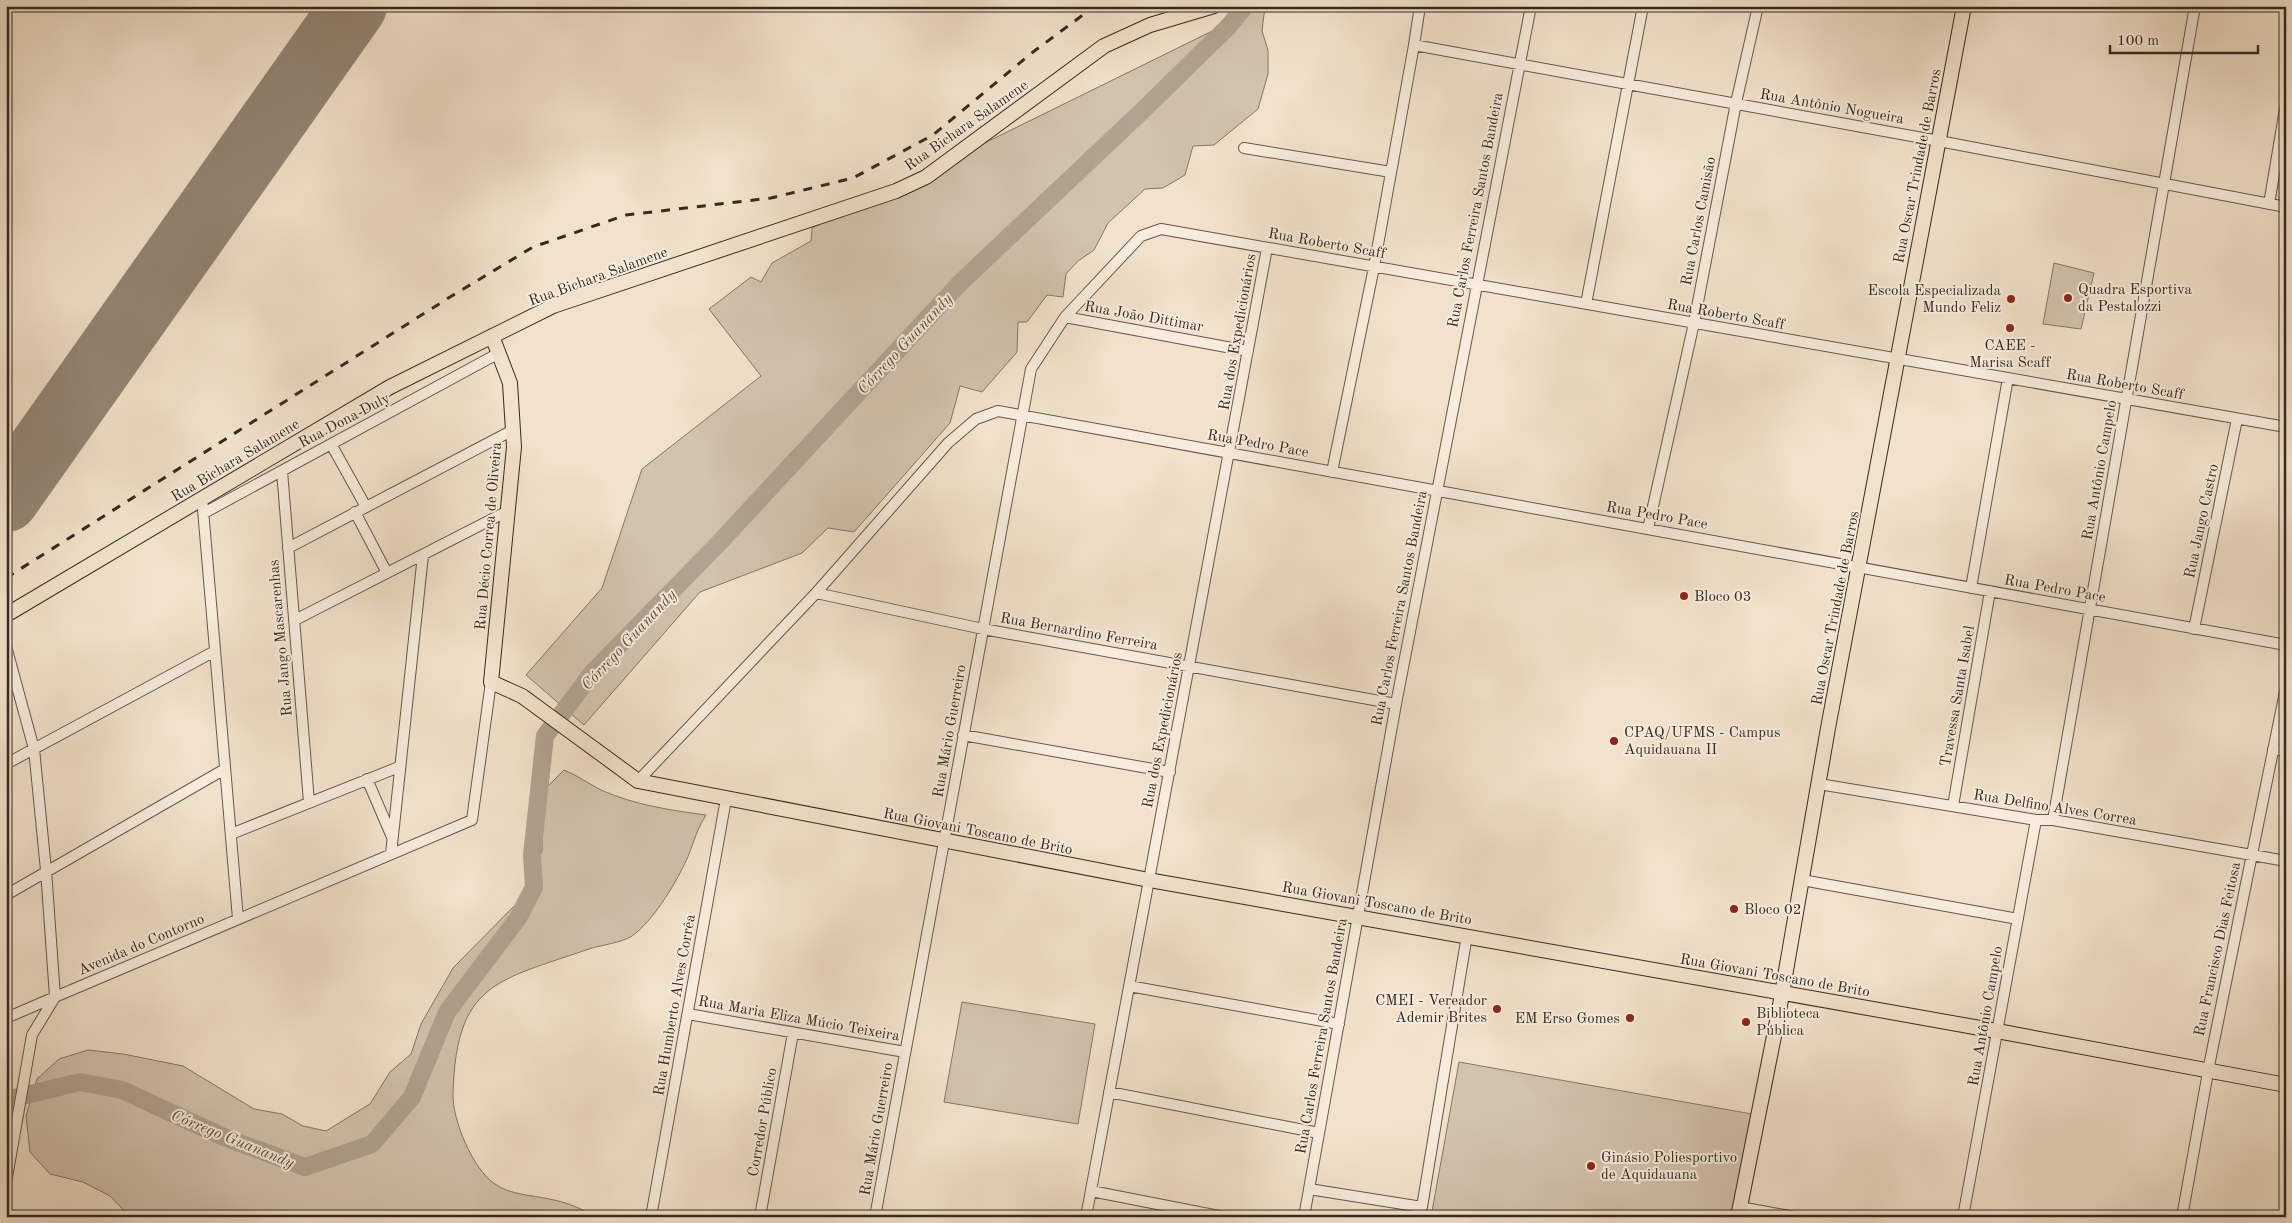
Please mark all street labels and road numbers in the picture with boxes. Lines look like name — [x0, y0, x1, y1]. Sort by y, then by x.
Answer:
street label: Rua Oscar Trindade de Barros — [1892, 68, 1945, 265]
street label: Rua Bichara Salamene — [903, 78, 1031, 174]
street label: Rua Antônio Nogueira — [1759, 87, 1906, 128]
street label: Rua Carlos Ferreira Santos Bandeira — [1446, 91, 1507, 329]
street label: Rua Carlos Camisão — [1680, 156, 1719, 287]
street label: Rua Roberto Scaff — [1267, 227, 1388, 262]
street label: Rua Bichara Salamene — [527, 245, 670, 310]
street label: Rua dos Expedicionários — [1217, 253, 1260, 412]
street label: Rua Roberto Scaff — [1666, 298, 1787, 333]
street label: Rua João Dittimar — [1083, 300, 1204, 335]
street label: Rua Roberto Scaff — [2065, 368, 2186, 403]
street label: Rua Dona Duly — [297, 391, 393, 452]
street label: Rua Antônio Campelo — [2081, 399, 2120, 541]
street label: Rua Bichara Salamene — [169, 417, 303, 505]
street label: Rua Pedro Pace — [1206, 428, 1310, 461]
street label: Rua Décio Correa de Oliveira — [474, 441, 505, 631]
street label: Rua Jango Castro — [2183, 463, 2222, 580]
street label: Rua Carlos Ferreira Santos Bandeira — [1370, 489, 1431, 727]
street label: Rua Pedro Pace — [1605, 500, 1709, 533]
street label: Rua Oscar Trindade de Barros — [1810, 510, 1863, 707]
street label: Rua Jango Mascarenhas — [267, 559, 296, 717]
street label: Rua Pedro Pace — [2003, 573, 2107, 606]
street label: Rua Bernardino Ferreira — [999, 611, 1159, 654]
street label: Travessa Santa Isabel — [1939, 625, 1978, 768]
street label: Rua dos Expedicionários — [1141, 651, 1186, 810]
street label: Rua Mário Guerreiro — [931, 664, 970, 799]
street label: Rua Delfino Alves Correa — [1972, 788, 2138, 829]
street label: Rua Giovani Toscano de Brito — [882, 807, 1074, 858]
street label: Rua Francisco Dias Feitosa — [2193, 860, 2244, 1038]
street label: Rua Giovani Toscano de Brito — [1281, 880, 1473, 929]
street label: Avenida do Contorno — [76, 912, 207, 979]
street label: Rua Humberto Alves Corrêa — [652, 913, 699, 1097]
street label: Rua Carlos Ferreira Santos Bandeira — [1294, 916, 1351, 1156]
street label: Rua Antônio Campelo — [1967, 945, 2006, 1087]
street label: Rua Giovani Toscano de Brito — [1679, 952, 1871, 1001]
street label: Rua Maria Eliza Múcio Teixeira — [697, 994, 901, 1045]
street label: Rua Mário Guerreiro — [858, 1062, 897, 1197]
street label: Corredor Público — [747, 1067, 780, 1178]

